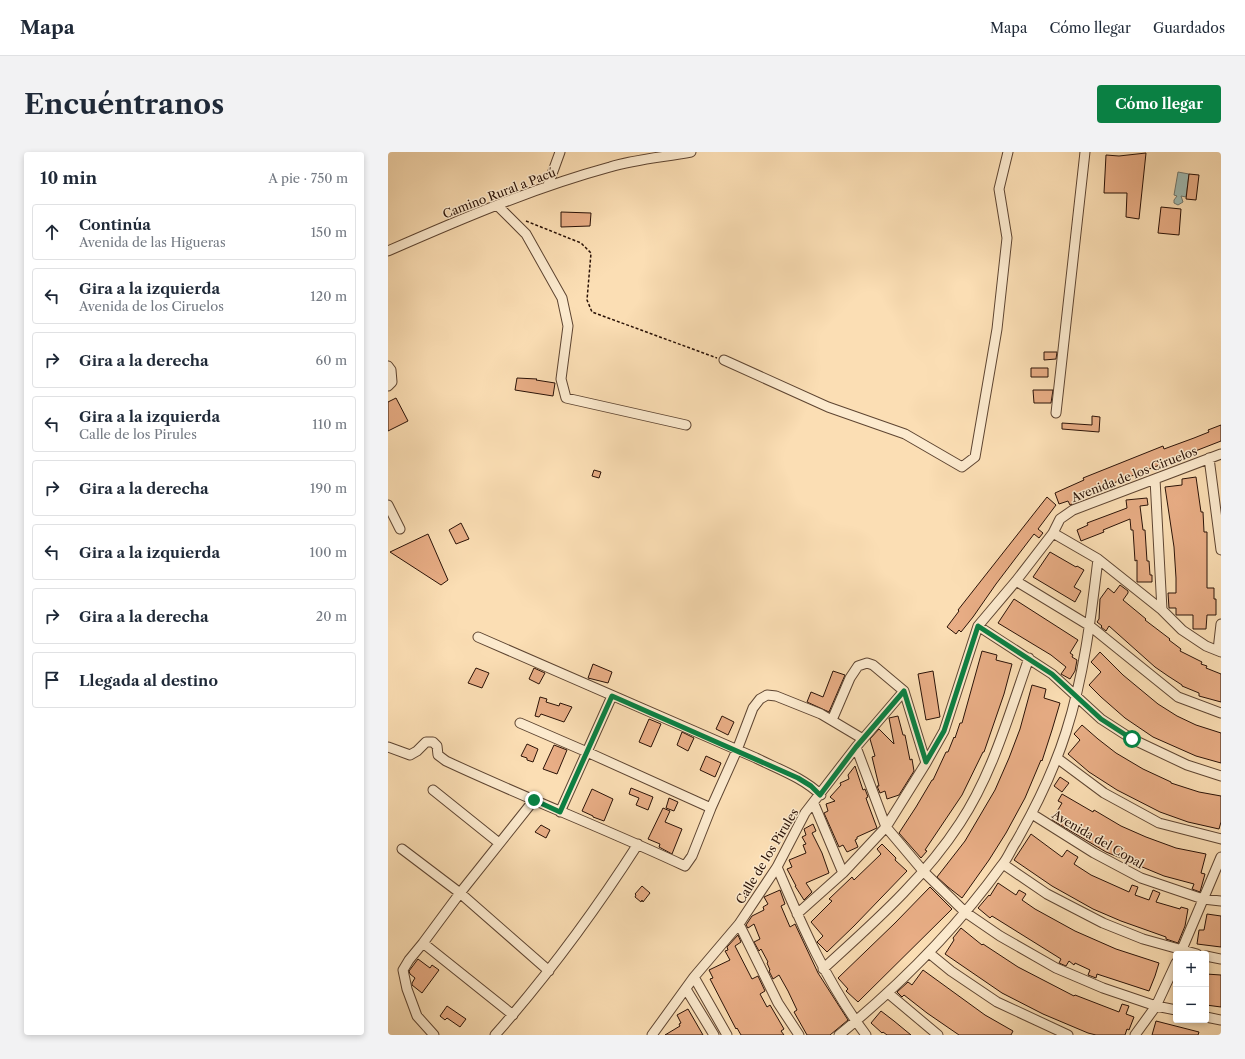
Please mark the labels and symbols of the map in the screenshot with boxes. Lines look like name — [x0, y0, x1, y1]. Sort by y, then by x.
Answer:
street label: Camino Rural a Pacú — [440, 164, 558, 221]
street label: Avenida de los Ciruelos — [1068, 443, 1199, 505]
route start — [1123, 730, 1141, 748]
route end — [525, 791, 543, 809]
street label: Calle de los Pirules — [733, 806, 801, 906]
street label: Avenida del Copal — [1049, 806, 1147, 872]

